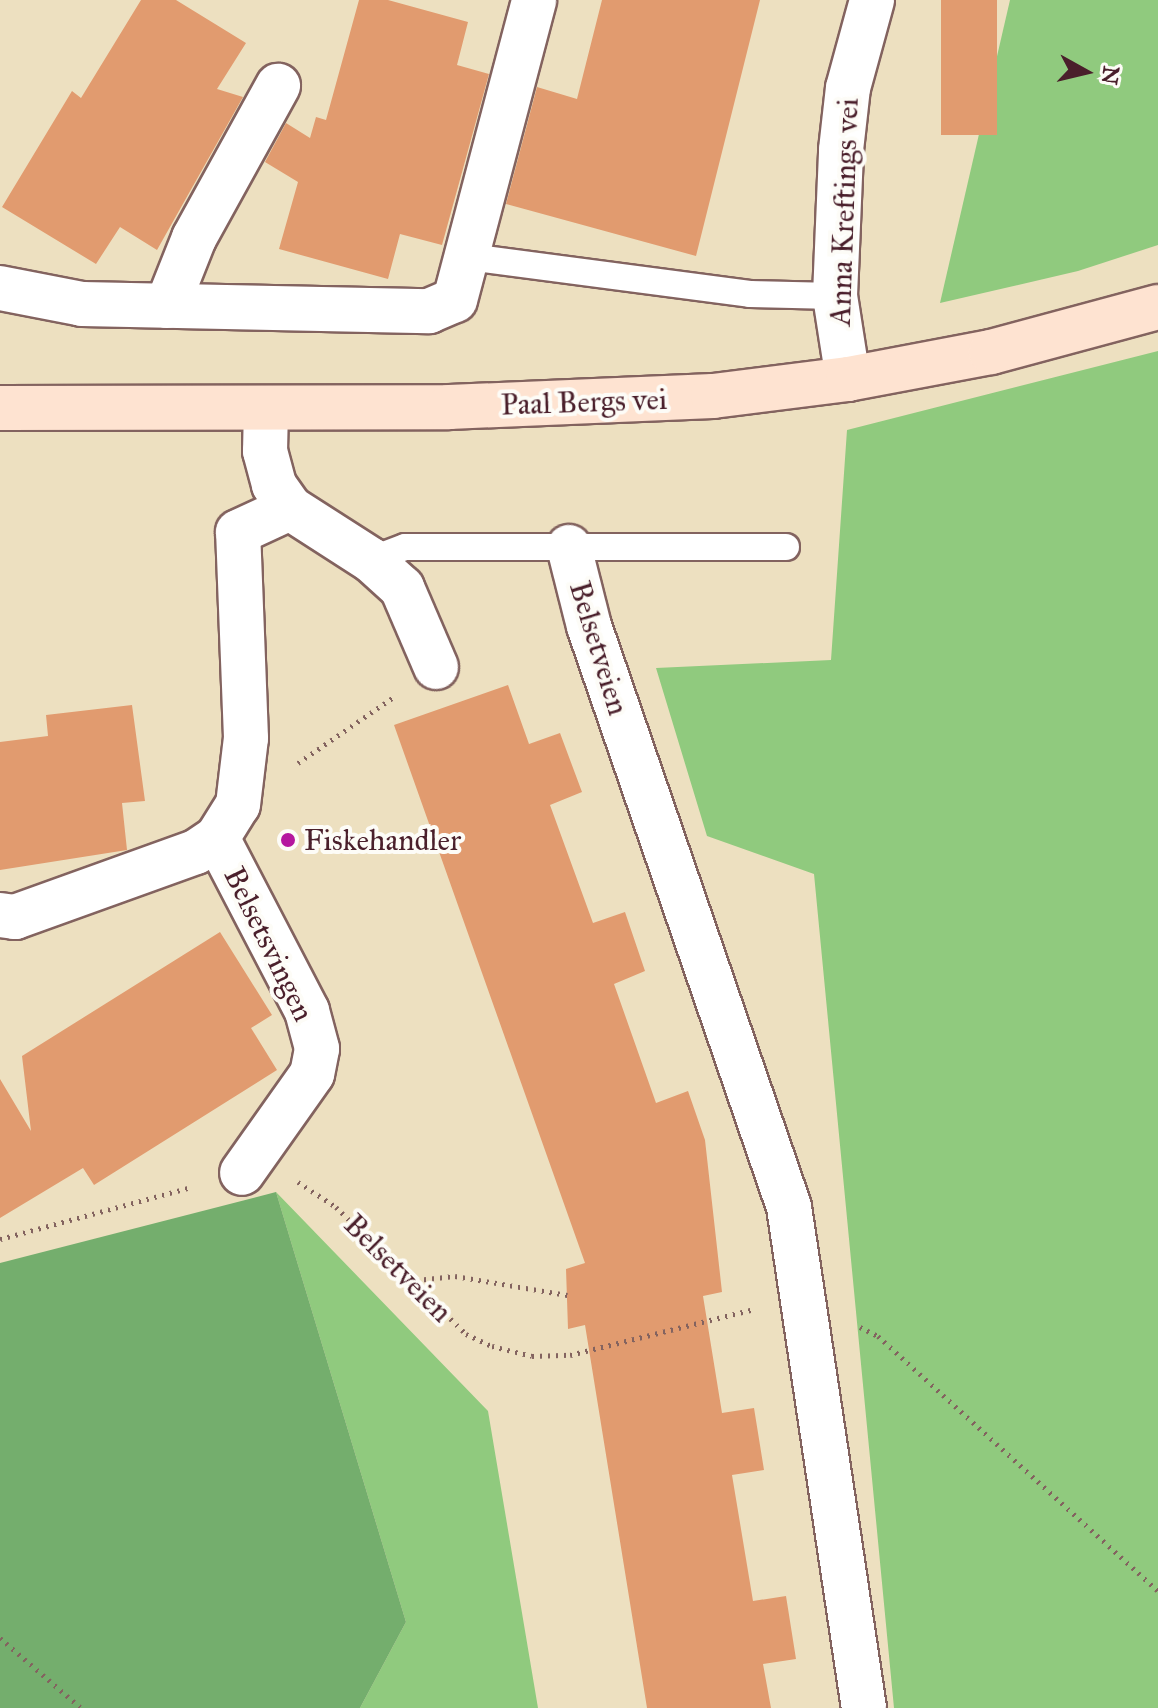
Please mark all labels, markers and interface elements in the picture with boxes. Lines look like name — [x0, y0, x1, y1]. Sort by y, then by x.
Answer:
north arrow — [1046, 32, 1126, 112]
text: N — [1096, 64, 1125, 87]
street label: Anna Kreftings vei — [822, 97, 866, 327]
street label: Paal Bergs vei — [500, 381, 668, 423]
street label: Belsetveien — [562, 577, 636, 719]
place label: Fiskehandler — [304, 822, 461, 858]
marker: Fiskehandler — [279, 831, 297, 849]
street label: Belsetsvingen — [216, 861, 322, 1027]
street label: Belsetveien — [337, 1207, 459, 1329]

